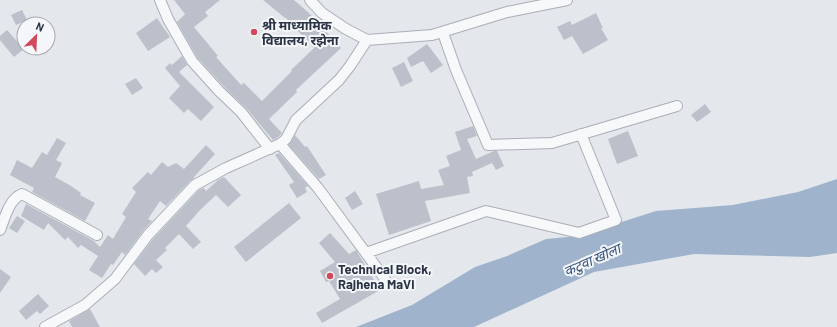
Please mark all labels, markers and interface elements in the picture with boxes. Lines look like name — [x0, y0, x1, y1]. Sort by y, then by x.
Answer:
north arrow — [16, 16, 56, 56]
place label: श्री माध्यामिक विद्यालय, रझेना — [262, 17, 340, 48]
text: N — [34, 19, 46, 34]
marker: श्री माध्यामिक विद्यालय, रझेना — [249, 27, 259, 37]
water label: कटुवा खोला — [561, 238, 626, 280]
place label: Technical Block, Rajhena MaVi — [338, 261, 432, 292]
marker: Technical Block, Rajhena MaVi — [325, 271, 335, 281]

